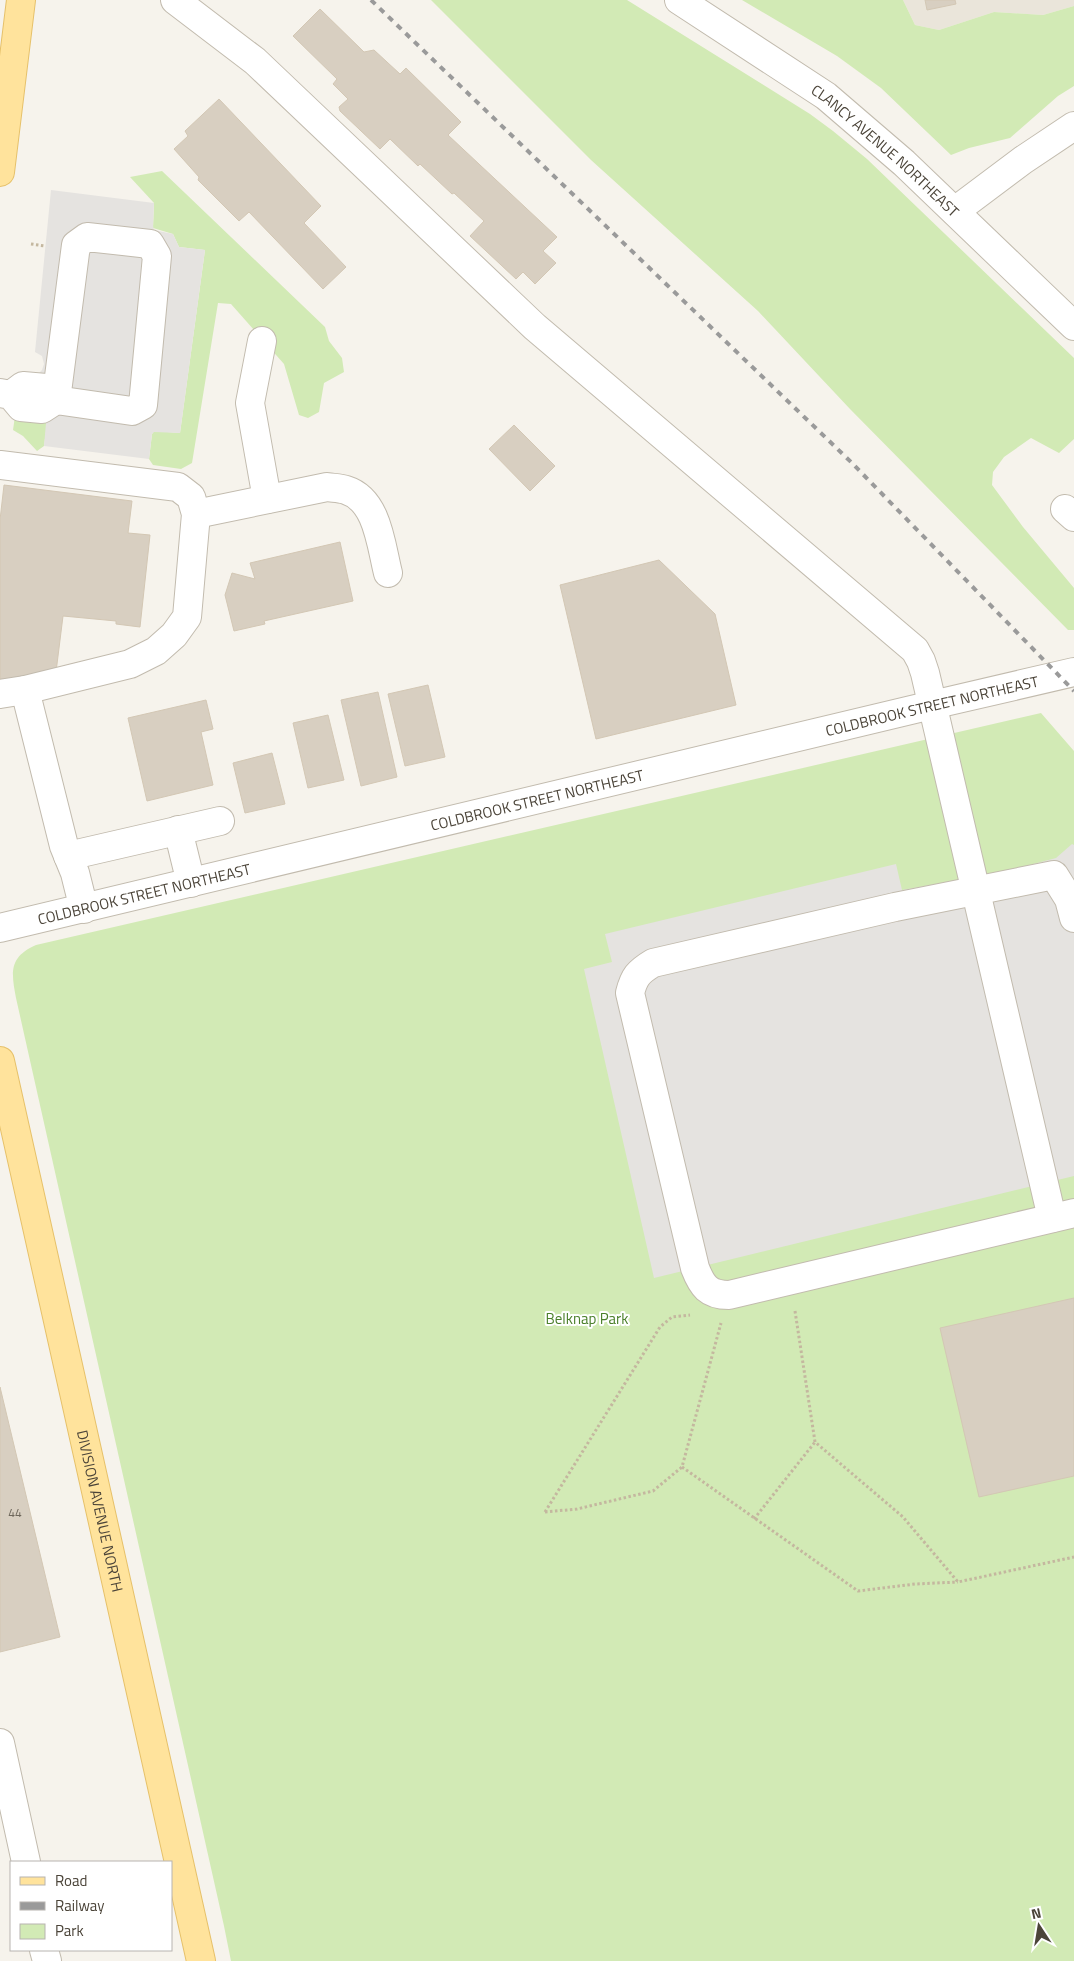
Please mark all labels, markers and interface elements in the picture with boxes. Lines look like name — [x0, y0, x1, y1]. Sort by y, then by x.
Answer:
street label: CLANCY AVENUE NORTHEAST — [807, 78, 965, 222]
street label: COLDBROOK STREET NORTHEAST — [823, 669, 1041, 742]
street label: COLDBROOK STREET NORTHEAST — [428, 763, 646, 836]
street label: COLDBROOK STREET NORTHEAST — [35, 857, 253, 930]
park label: Belknap Park — [546, 1307, 628, 1330]
street label: DIVISION AVENUE NORTH — [71, 1428, 130, 1594]
house number: 44 — [8, 1503, 22, 1522]
legend — [10, 1861, 172, 1951]
text: Road — [55, 1869, 87, 1892]
text: Railway — [55, 1894, 105, 1917]
north arrow — [1014, 1901, 1064, 1951]
text: N — [1029, 1902, 1043, 1924]
text: Park — [55, 1919, 84, 1942]

